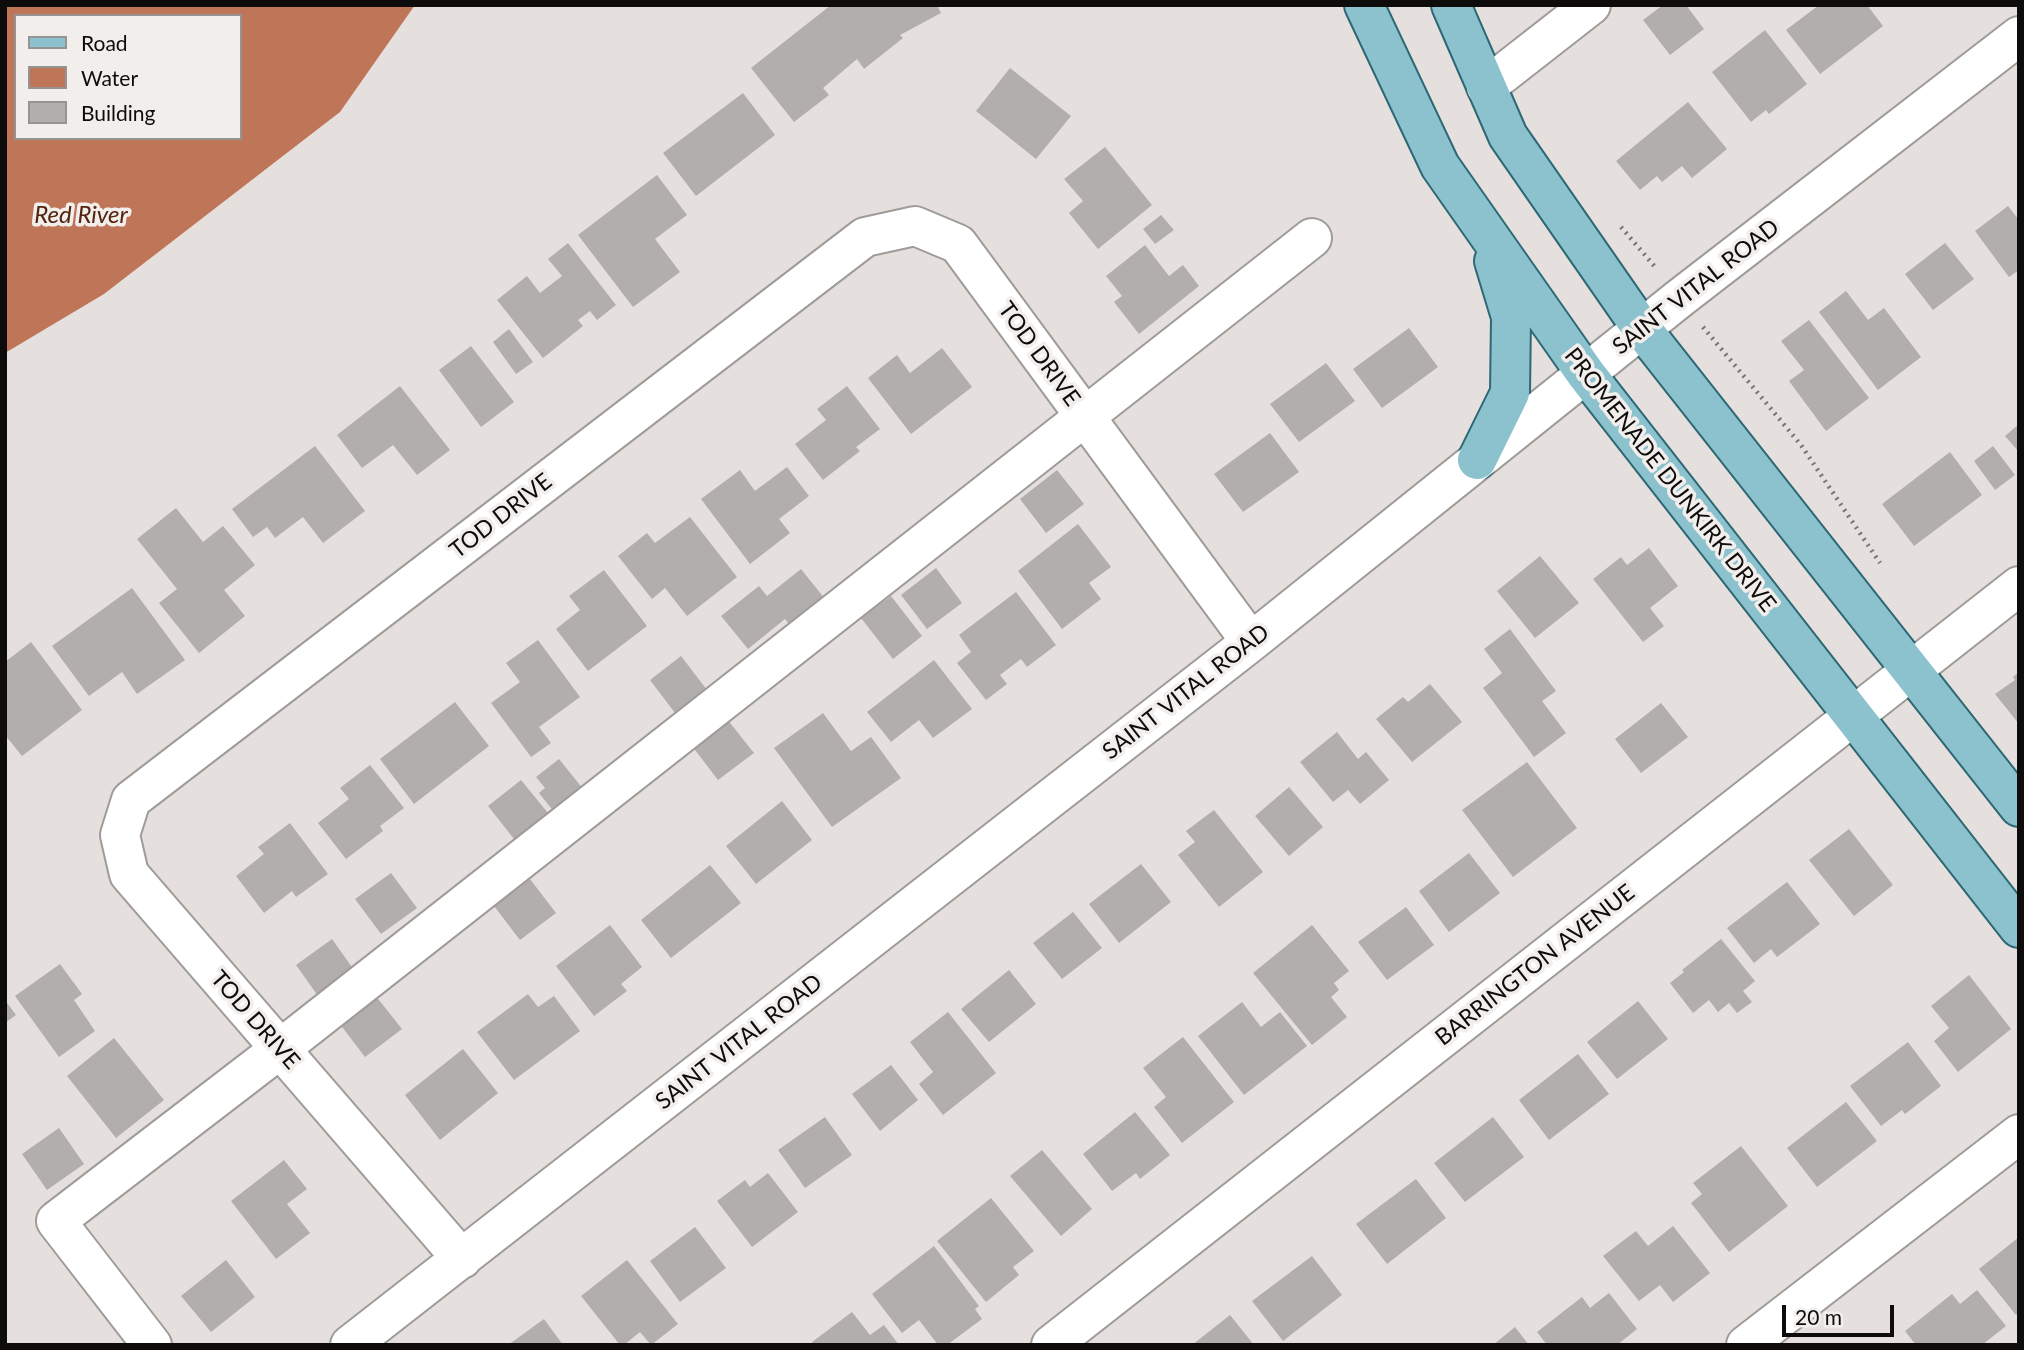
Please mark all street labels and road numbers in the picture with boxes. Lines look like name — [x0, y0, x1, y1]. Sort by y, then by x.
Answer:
street label: SAINT VITAL ROAD — [1607, 213, 1785, 361]
street label: TOD DRIVE — [992, 297, 1086, 411]
street label: PROMENADE DUNKIRK DRIVE — [1558, 343, 1782, 617]
street label: TOD DRIVE — [445, 468, 557, 564]
street label: SAINT VITAL ROAD — [1097, 618, 1275, 766]
street label: BARRINGTON AVENUE — [1430, 879, 1640, 1051]
street label: TOD DRIVE — [205, 965, 305, 1075]
street label: SAINT VITAL ROAD — [650, 968, 828, 1116]

